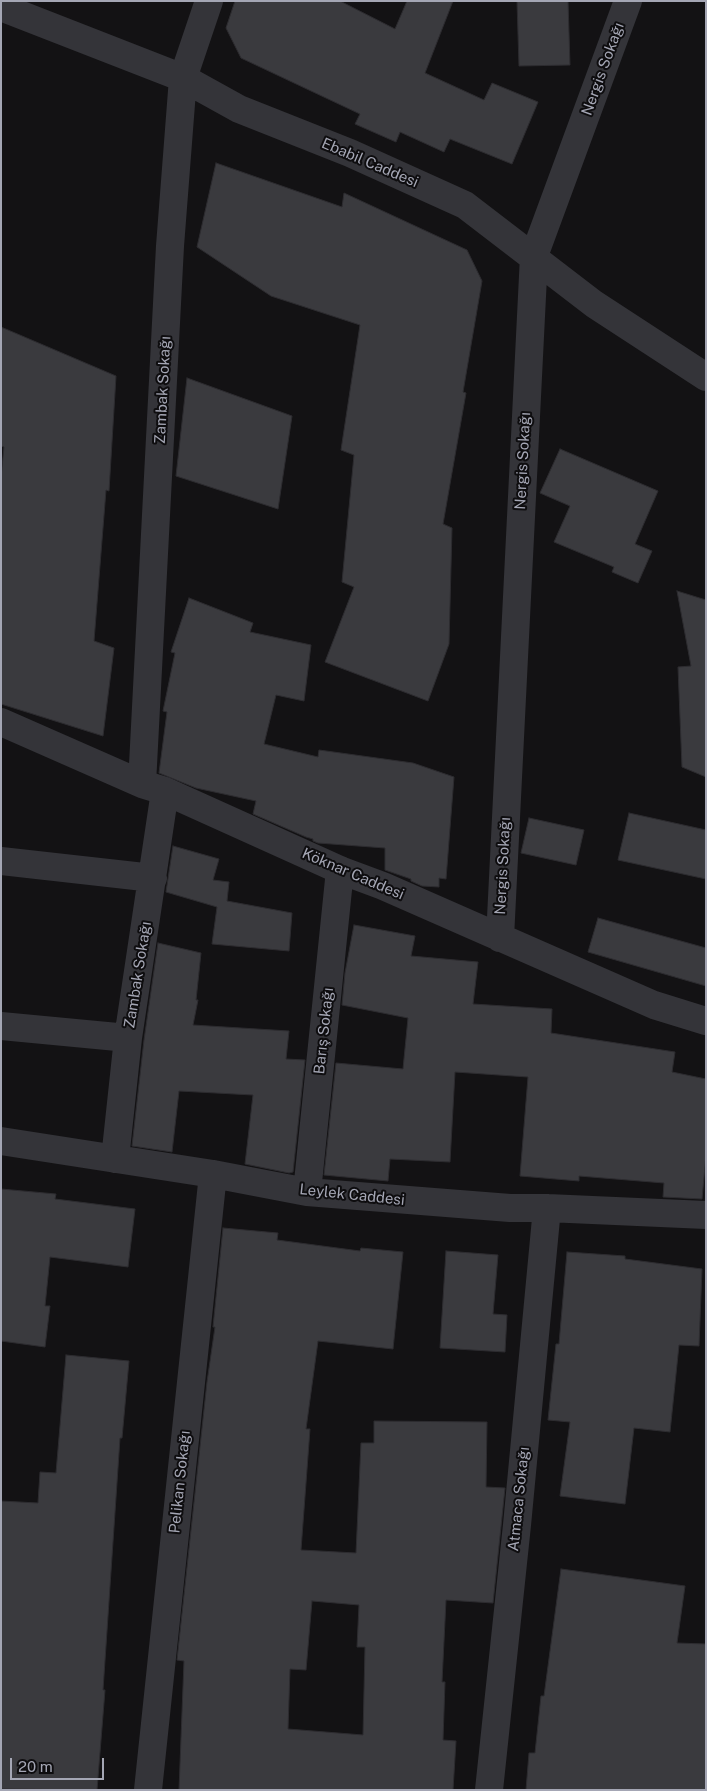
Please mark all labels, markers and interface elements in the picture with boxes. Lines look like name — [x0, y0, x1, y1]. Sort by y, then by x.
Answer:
street label: Nergis Sokağı — [578, 20, 628, 118]
street label: Ebabil Caddesi — [319, 135, 421, 191]
street label: Zambak Sokağı — [151, 336, 175, 444]
street label: Nergis Sokağı — [511, 412, 535, 510]
street label: Nergis Sokağı — [491, 817, 515, 915]
street label: Köknar Caddesi — [299, 844, 407, 904]
street label: Zambak Sokağı — [121, 920, 155, 1030]
street label: Barış Sokağı — [310, 987, 338, 1075]
street label: Leylek Caddesi — [299, 1181, 405, 1209]
street label: Pelikan Sokağı — [166, 1430, 194, 1534]
street label: Atmaca Sokağı — [505, 1446, 533, 1552]
scale bar — [12, 1748, 106, 1780]
text: 20 m — [18, 1758, 53, 1775]

